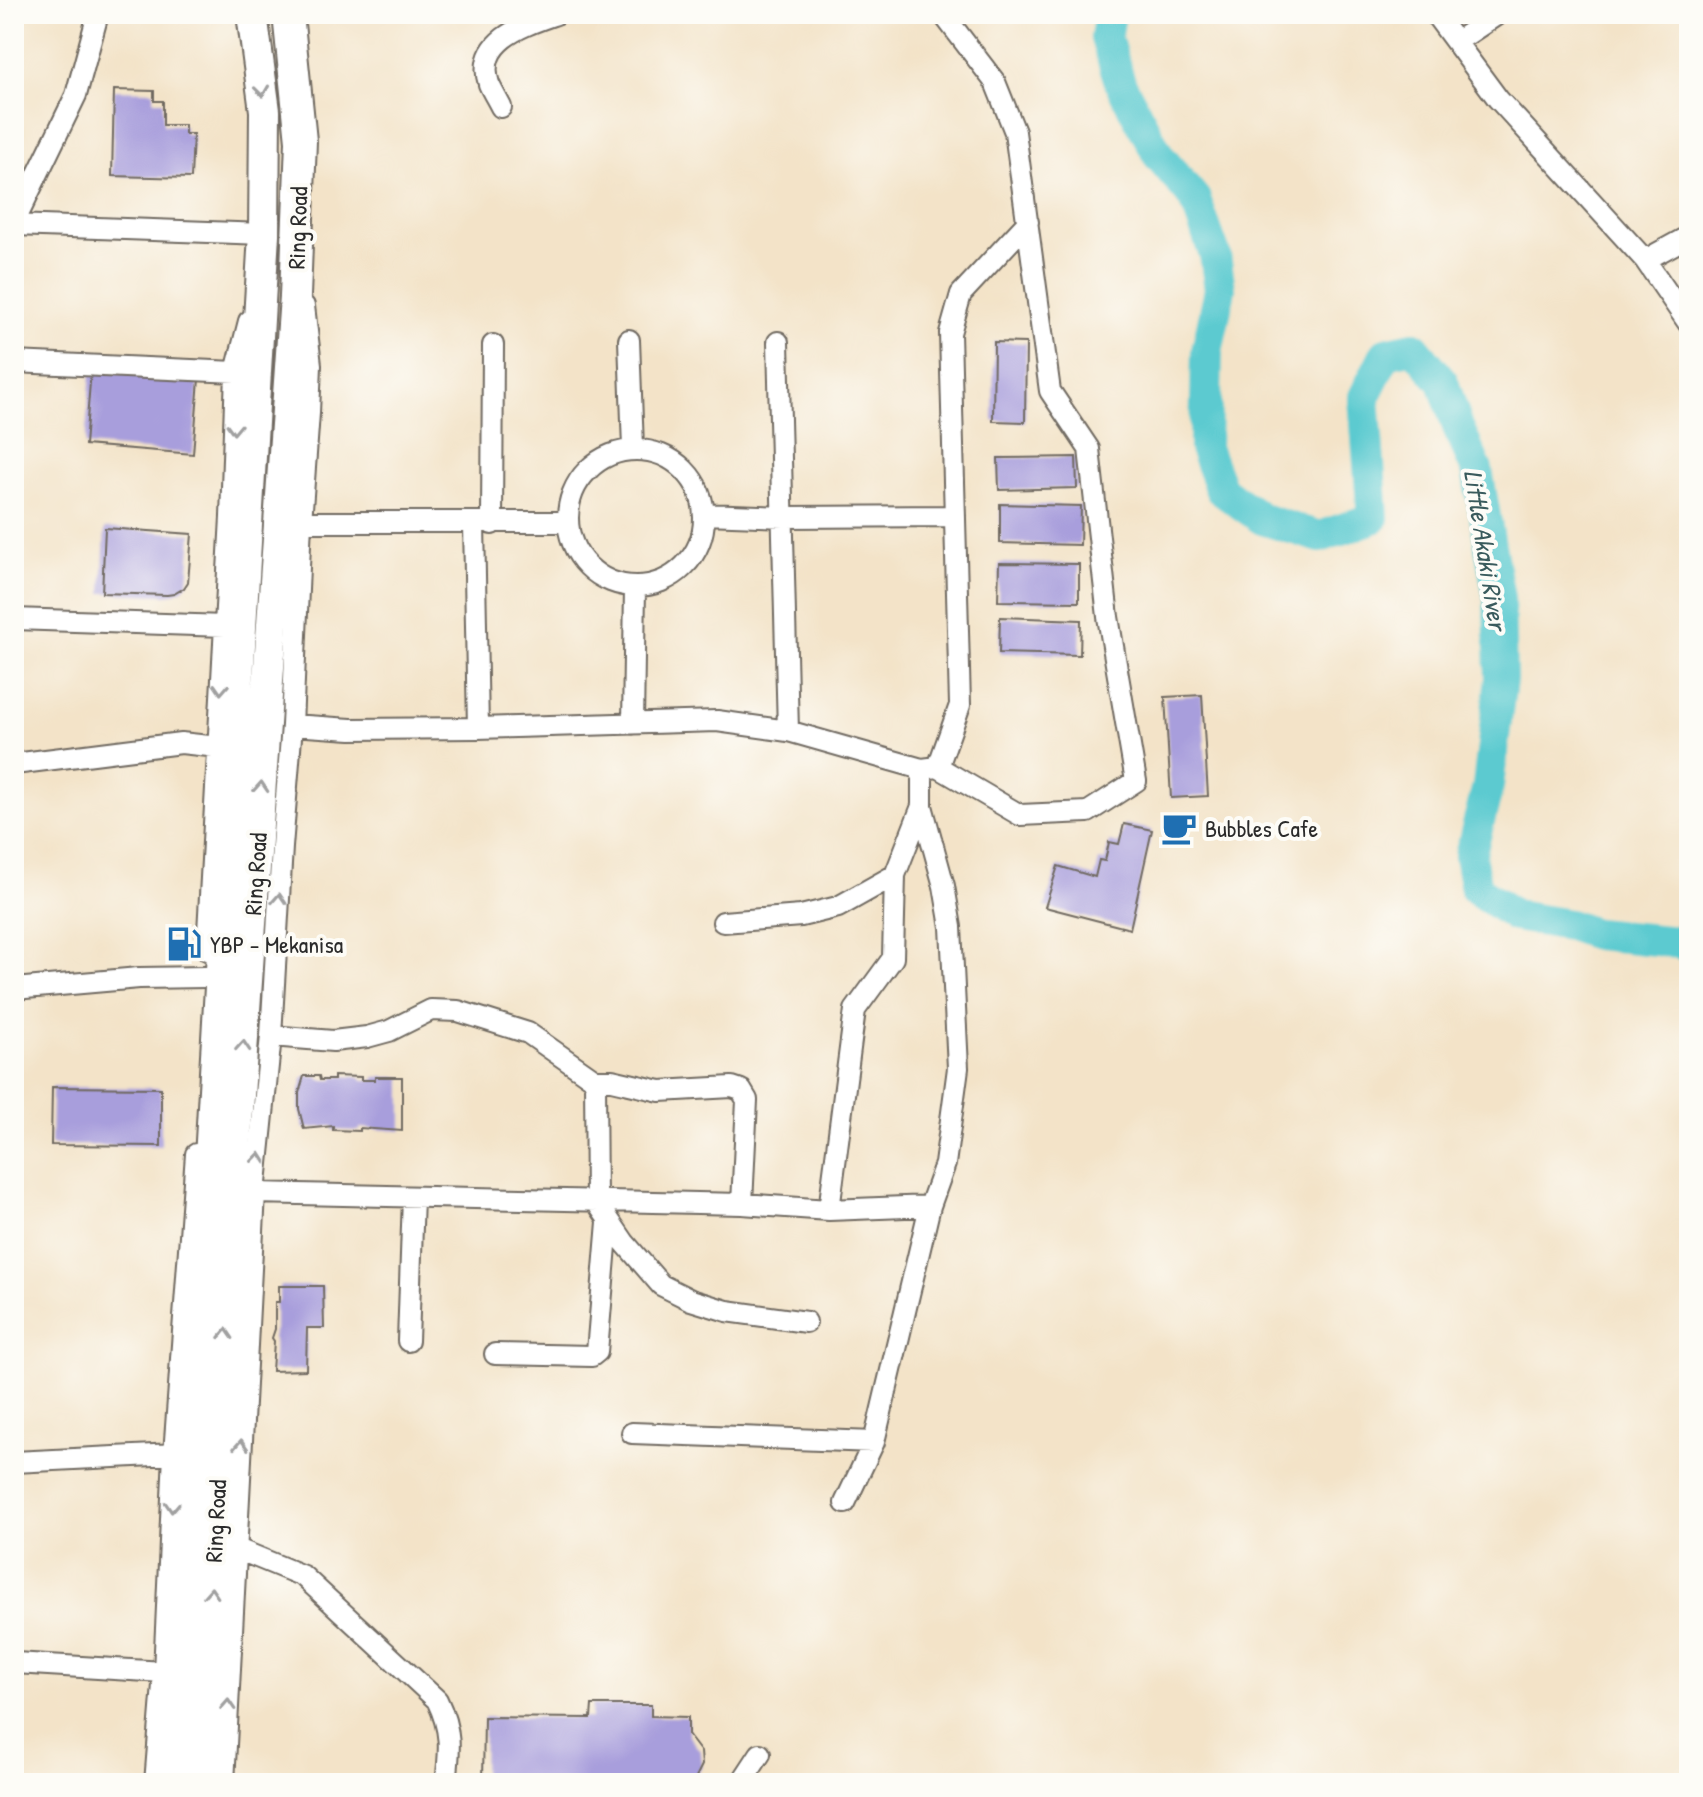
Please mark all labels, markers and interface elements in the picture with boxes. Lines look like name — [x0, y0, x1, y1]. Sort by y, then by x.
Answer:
one-way arrow — [253, 84, 270, 98]
street label: Ring Road — [280, 186, 314, 270]
one-way arrow — [225, 423, 242, 436]
water label: Little Akaki River — [1456, 468, 1516, 635]
one-way arrow — [213, 683, 230, 696]
one-way arrow — [252, 780, 269, 793]
cafe icon: Bubbles Cafe — [1160, 809, 1198, 847]
place label: Bubbles Cafe — [1205, 812, 1318, 844]
street label: Ring Road — [236, 832, 274, 916]
one-way arrow — [270, 892, 287, 905]
fuel station icon: YBP - Mekanisa — [165, 925, 203, 963]
place label: YBP - Mekanisa — [210, 928, 343, 960]
one-way arrow — [234, 1039, 251, 1052]
one-way arrow — [250, 1151, 267, 1164]
one-way arrow — [217, 1327, 234, 1340]
one-way arrow — [232, 1438, 249, 1451]
street label: Ring Road — [197, 1479, 233, 1563]
one-way arrow — [163, 1501, 180, 1514]
one-way arrow — [202, 1586, 219, 1599]
one-way arrow — [219, 1698, 236, 1711]

